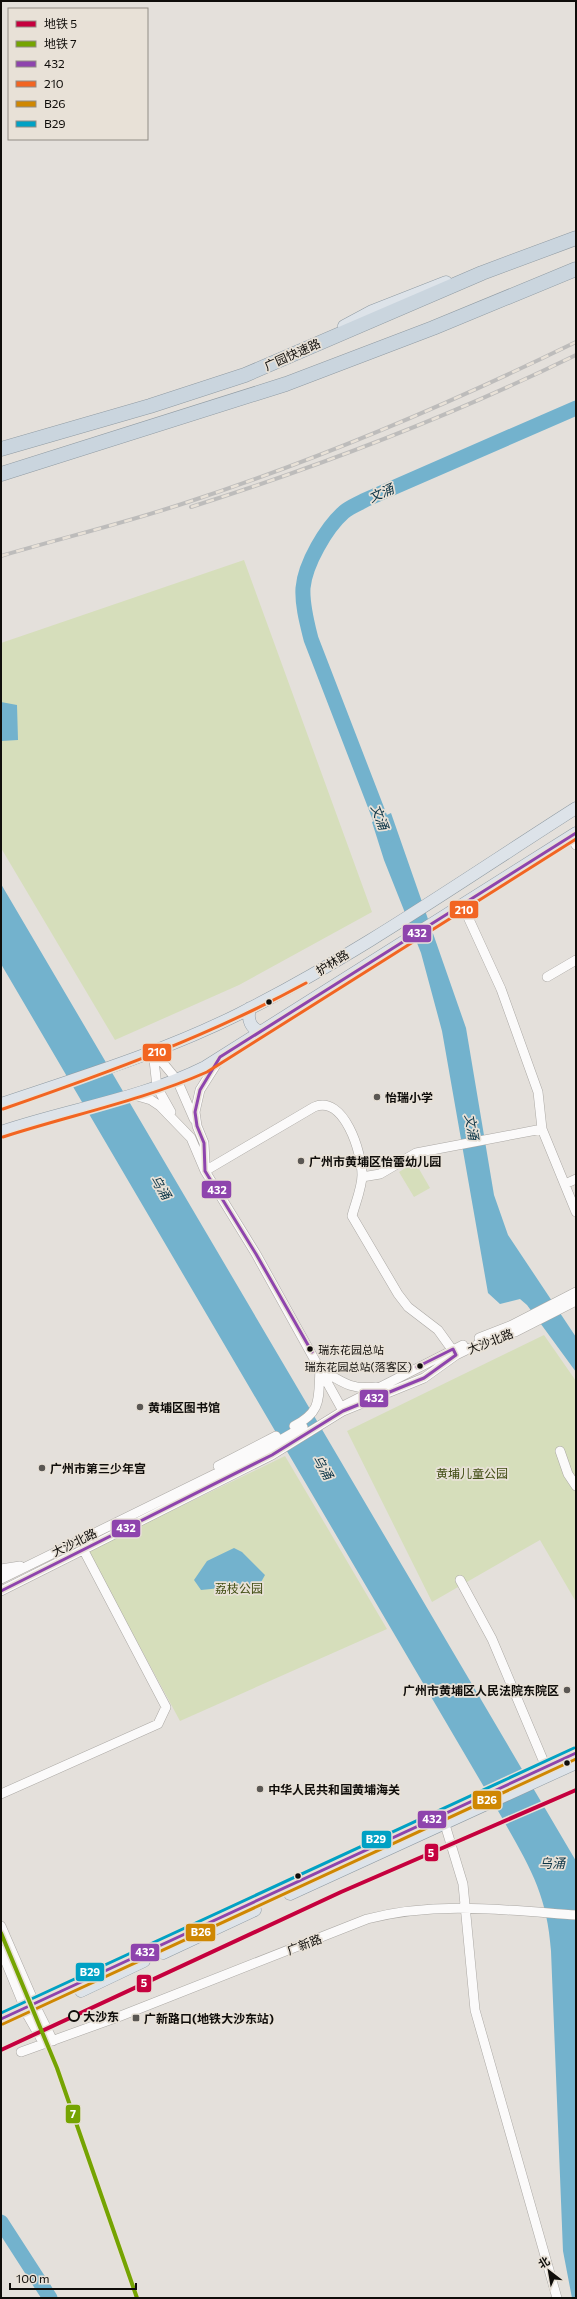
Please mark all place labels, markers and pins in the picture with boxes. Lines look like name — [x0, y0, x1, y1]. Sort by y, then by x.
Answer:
unlabelled marker — [264, 997, 274, 1007]
place label: 怡瑞小学 — [385, 1090, 433, 1104]
marker: 怡瑞小学 — [372, 1092, 382, 1102]
place label: 广州市黄埔区怡蕾幼儿园 — [309, 1154, 441, 1168]
marker: 广州市黄埔区怡蕾幼儿园 — [296, 1156, 306, 1166]
place label: 瑞东花园总站 — [318, 1343, 384, 1356]
marker: 瑞东花园总站 — [305, 1344, 315, 1354]
place label: 瑞东花园总站(落客区) — [305, 1360, 412, 1373]
marker: 瑞东花园总站(落客区) — [415, 1361, 425, 1371]
place label: 黄埔区图书馆 — [148, 1400, 220, 1414]
marker: 黄埔区图书馆 — [135, 1402, 145, 1412]
place label: 广州市第三少年宫 — [50, 1461, 146, 1475]
marker: 广州市第三少年宫 — [37, 1463, 47, 1473]
place label: 广州市黄埔区人民法院东院区 — [403, 1683, 559, 1697]
marker: 广州市黄埔区人民法院东院区 — [562, 1685, 572, 1695]
unlabelled marker — [562, 1758, 572, 1768]
place label: 中华人民共和国黄埔海关 — [268, 1782, 400, 1796]
marker: 中华人民共和国黄埔海关 — [255, 1784, 265, 1794]
unlabelled marker — [293, 1871, 303, 1881]
place label: 大沙东 — [83, 2009, 119, 2023]
marker: 大沙东 — [68, 2010, 80, 2022]
place label: 广新路口(地铁大沙东站) — [144, 2011, 274, 2025]
marker: 广新路口(地铁大沙东站) — [131, 2013, 141, 2023]

